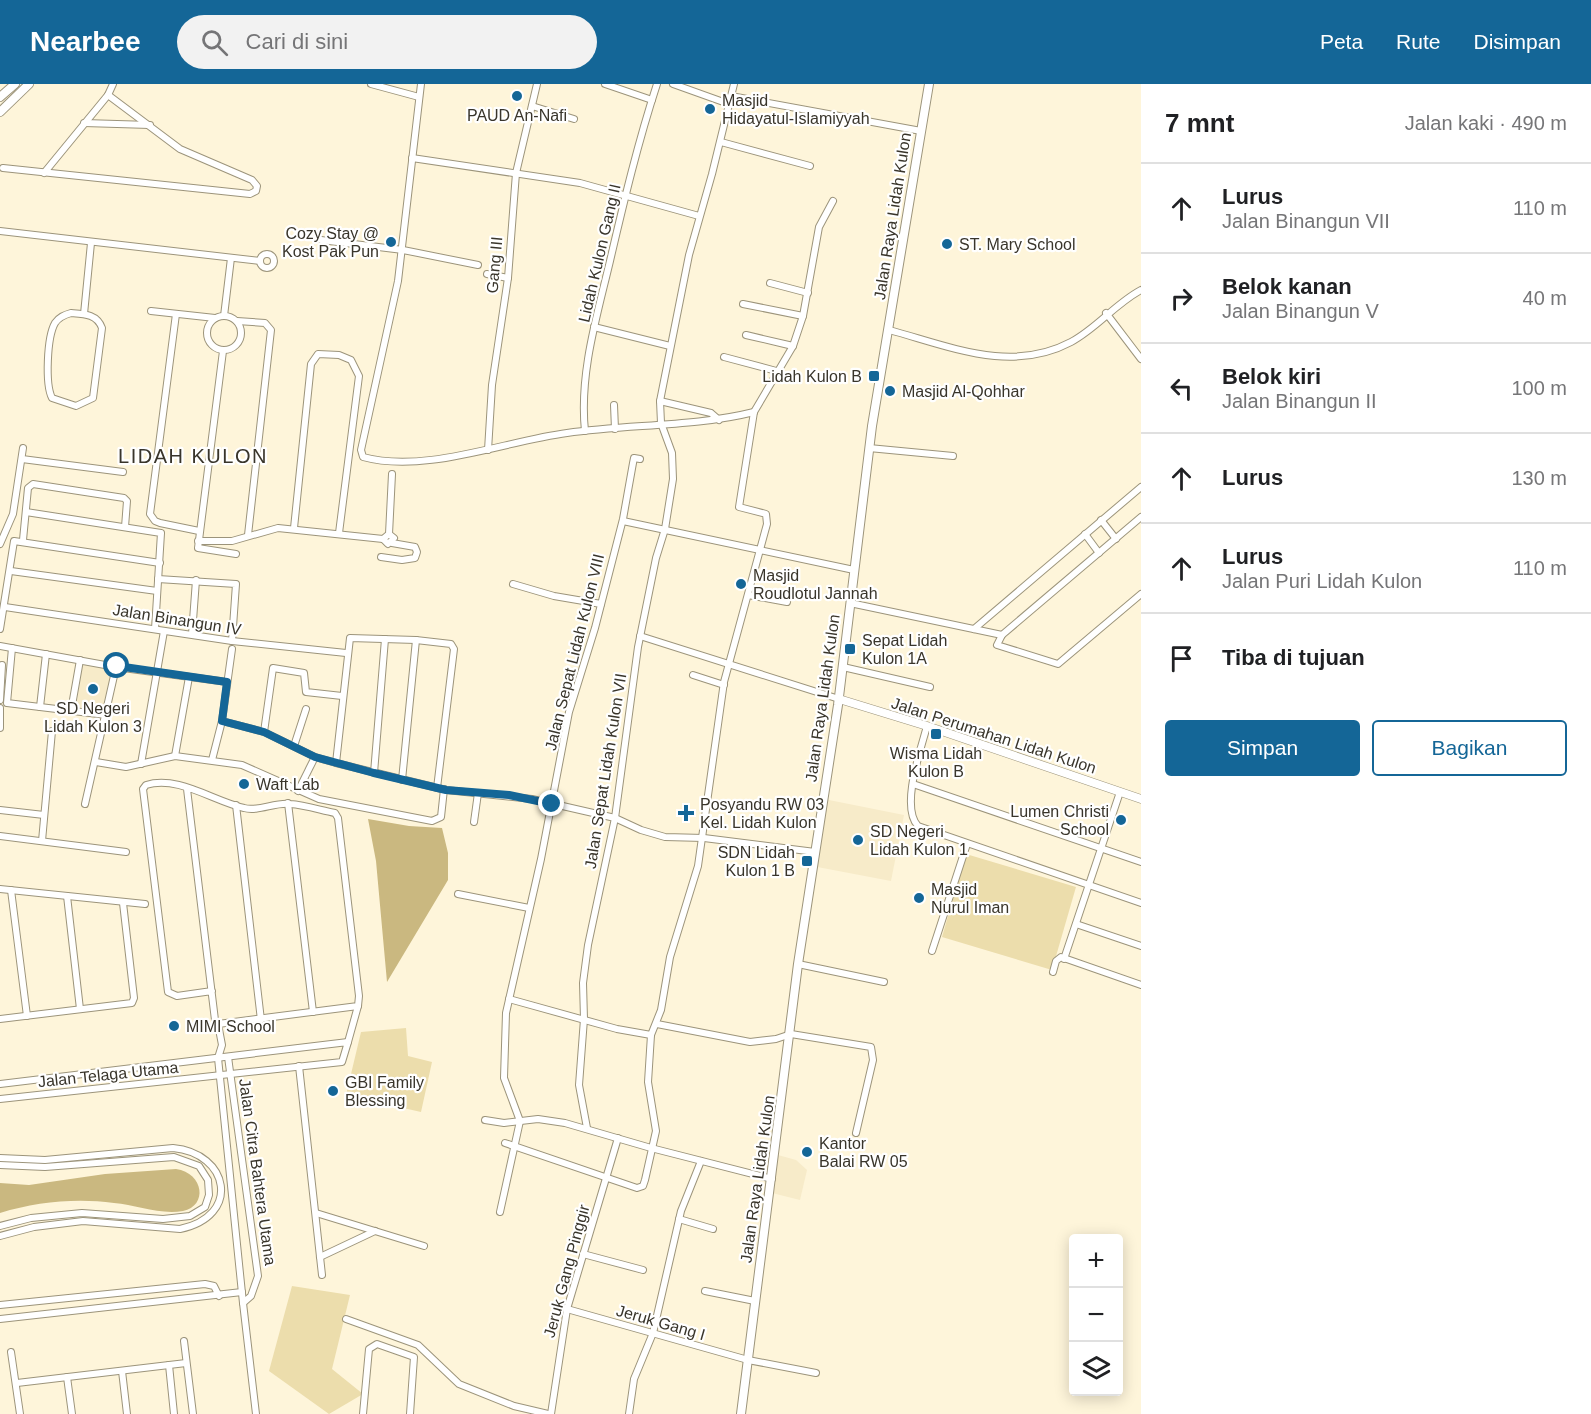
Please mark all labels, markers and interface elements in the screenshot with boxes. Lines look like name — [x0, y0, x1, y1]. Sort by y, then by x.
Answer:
search box — [177, 15, 597, 69]
text: Nearbee — [30, 26, 141, 57]
icon: search — [198, 26, 231, 59]
text: Cari di sini — [246, 29, 348, 54]
text: Peta — [1320, 30, 1363, 53]
text: Rute — [1396, 30, 1440, 53]
text: Disimpan — [1473, 30, 1561, 53]
marker: PAUD An-Nafi — [510, 89, 524, 103]
place label: Masjid Hidayatul-Islamiyyah — [722, 92, 870, 127]
marker: Masjid Hidayatul-Islamiyyah — [703, 102, 717, 116]
place label: PAUD An-Nafi — [467, 107, 567, 124]
text: 7 mnt — [1165, 108, 1234, 138]
text: Jalan kaki · 490 m — [1405, 112, 1567, 134]
street label: Jalan Raya Lidah Kulon — [871, 131, 914, 301]
street label: Lidah Kulon Gang II — [575, 182, 624, 324]
text: Lurus — [1222, 184, 1283, 209]
icon: ahead — [1165, 192, 1198, 225]
text: 110 m — [1513, 197, 1567, 219]
text: Jalan Binangun VII — [1222, 210, 1390, 232]
place label: Cozy Stay @ Kost Pak Pun — [282, 225, 379, 260]
marker: Cozy Stay @ Kost Pak Pun — [384, 235, 398, 249]
street label: Gang III — [484, 236, 505, 294]
place label: ST. Mary School — [959, 236, 1075, 253]
marker: ST. Mary School — [940, 237, 954, 251]
text: Belok kanan — [1222, 274, 1352, 299]
icon: right — [1165, 282, 1198, 315]
text: 40 m — [1523, 287, 1567, 309]
text: Jalan Binangun V — [1222, 300, 1379, 322]
text: Belok kiri — [1222, 364, 1321, 389]
place label: Lidah Kulon B — [762, 368, 862, 385]
marker: Lidah Kulon B — [867, 369, 881, 383]
icon: left — [1165, 372, 1198, 405]
text: 100 m — [1511, 377, 1567, 399]
place label: Masjid Al-Qohhar — [902, 383, 1025, 400]
marker: Masjid Al-Qohhar — [883, 384, 897, 398]
text: Jalan Binangun II — [1222, 390, 1377, 412]
district label: LIDAH KULON — [118, 445, 268, 467]
icon: ahead — [1165, 462, 1198, 495]
text: Lurus — [1222, 465, 1283, 490]
text: 130 m — [1511, 467, 1567, 489]
text: Lurus — [1222, 544, 1283, 569]
street label: Jalan Sepat Lidah Kulon VIII — [542, 552, 607, 752]
icon: ahead — [1165, 552, 1198, 585]
text: 110 m — [1513, 557, 1567, 579]
place label: Masjid Roudlotul Jannah — [753, 567, 878, 602]
text: Jalan Puri Lidah Kulon — [1222, 570, 1422, 592]
marker: Masjid Roudlotul Jannah — [734, 577, 748, 591]
street label: Jalan Binangun IV — [111, 601, 243, 638]
street label: Jalan Raya Lidah Kulon — [802, 613, 843, 783]
place label: Sepat Lidah Kulon 1A — [862, 632, 947, 667]
marker: Sepat Lidah Kulon 1A — [843, 642, 857, 656]
icon: arrive — [1165, 642, 1198, 675]
text: Tiba di tujuan — [1222, 645, 1365, 670]
route start — [103, 652, 129, 678]
street label: Jalan Sepat Lidah Kulon VII — [582, 672, 629, 870]
marker: SD Negeri Lidah Kulon 3 — [86, 682, 100, 696]
street label: Jalan Perumahan Lidah Kulon — [889, 694, 1098, 777]
place label: SD Negeri Lidah Kulon 3 — [44, 700, 142, 735]
button: Simpan — [1165, 720, 1360, 776]
button: Bagikan — [1372, 720, 1567, 776]
marker: Wisma Lidah Kulon B — [929, 727, 943, 741]
place label: Wisma Lidah Kulon B — [890, 745, 982, 780]
place label: Waft Lab — [256, 776, 320, 793]
marker: Waft Lab — [237, 777, 251, 791]
route end — [538, 790, 564, 816]
place label: Posyandu RW 03 Kel. Lidah Kulon — [700, 796, 824, 831]
place label: Lumen Christi School — [1010, 803, 1109, 838]
marker: Posyandu RW 03 Kel. Lidah Kulon — [677, 804, 695, 822]
marker: Lumen Christi School — [1114, 813, 1128, 827]
place label: SD Negeri Lidah Kulon 1 — [870, 823, 968, 858]
marker: SD Negeri Lidah Kulon 1 — [851, 833, 865, 847]
place label: SDN Lidah Kulon 1 B — [718, 844, 795, 879]
marker: SDN Lidah Kulon 1 B — [800, 854, 814, 868]
place label: Masjid Nurul Iman — [931, 881, 1009, 916]
marker: Masjid Nurul Iman — [912, 891, 926, 905]
place label: MIMI School — [186, 1018, 275, 1035]
marker: MIMI School — [167, 1019, 181, 1033]
street label: Jalan Telaga Utama — [37, 1059, 179, 1090]
place label: GBI Family Blessing — [345, 1074, 424, 1109]
street label: Jalan Citra Bahtera Utama — [236, 1078, 279, 1267]
marker: GBI Family Blessing — [326, 1084, 340, 1098]
street label: Jalan Raya Lidah Kulon — [737, 1094, 778, 1264]
place label: Kantor Balai RW 05 — [819, 1135, 908, 1170]
marker: Kantor Balai RW 05 — [800, 1145, 814, 1159]
street label: Jeruk Gang Pinggir — [541, 1202, 593, 1339]
map controls — [1069, 1234, 1123, 1396]
button: + — [1069, 1234, 1123, 1288]
button: − — [1069, 1288, 1123, 1342]
street label: Jeruk Gang I — [614, 1302, 707, 1343]
button: layers — [1069, 1342, 1123, 1396]

